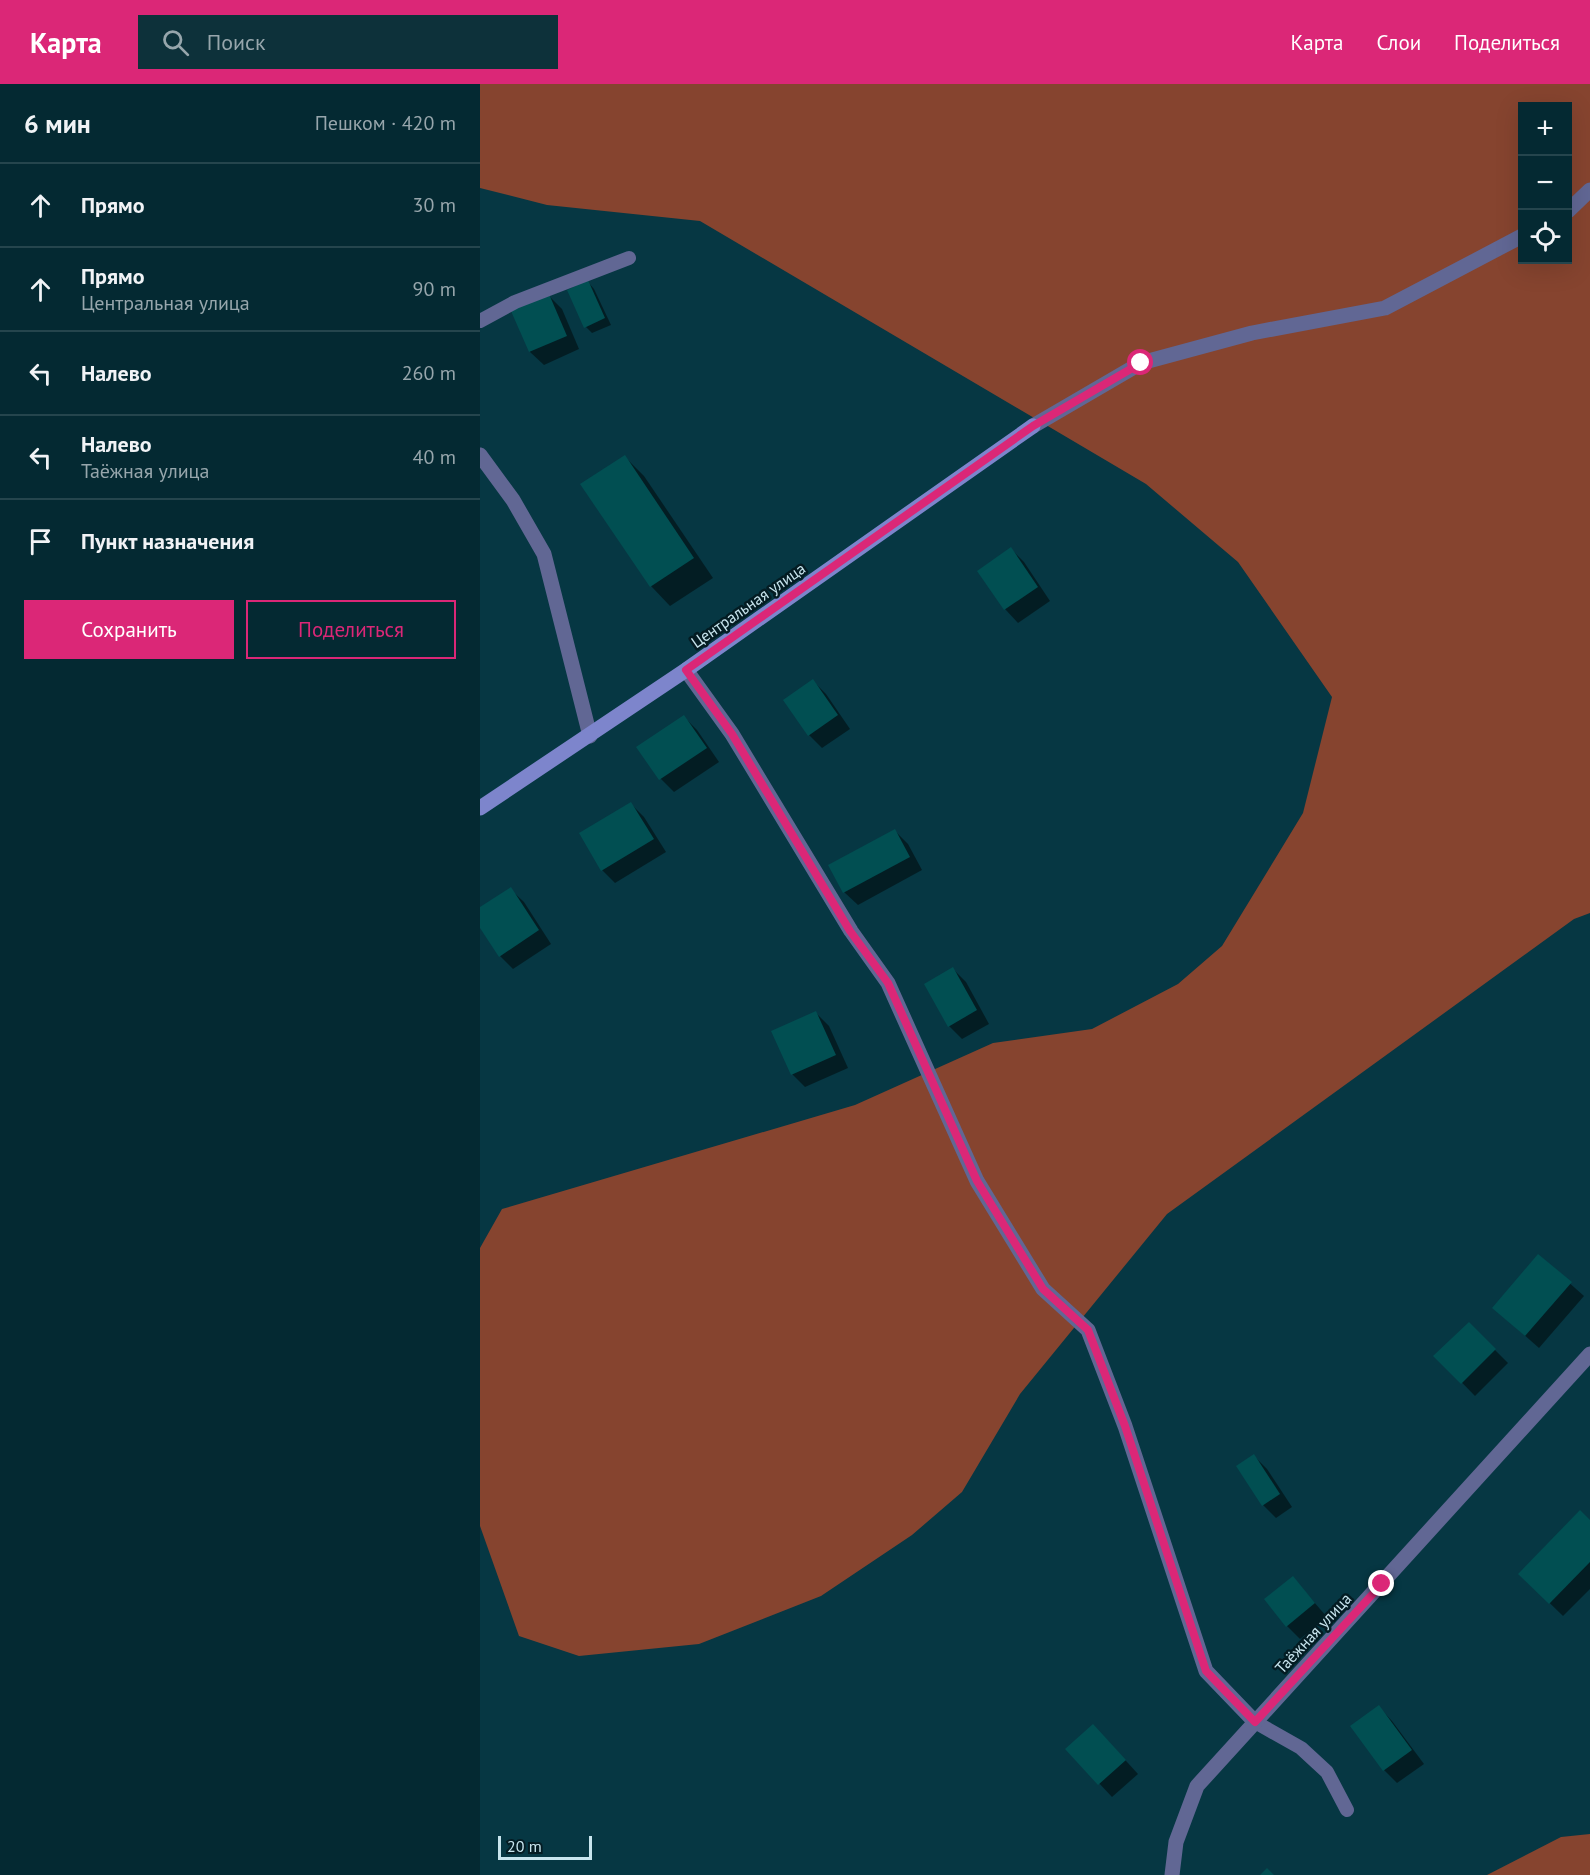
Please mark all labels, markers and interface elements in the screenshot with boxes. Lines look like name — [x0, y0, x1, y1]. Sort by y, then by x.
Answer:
search box — [138, 15, 558, 69]
text: Карта — [30, 24, 102, 61]
icon: search — [159, 26, 192, 59]
text: Поиск — [207, 28, 266, 56]
text: Карта — [1290, 29, 1343, 56]
text: Слои — [1376, 29, 1421, 56]
text: Поделиться — [1454, 29, 1560, 56]
map controls — [1518, 102, 1572, 264]
button: + — [1518, 102, 1572, 156]
text: 6 мин — [24, 107, 91, 140]
text: Пешком · 420 m — [315, 110, 456, 136]
button: − — [1518, 156, 1572, 210]
icon: ahead — [24, 189, 57, 222]
text: Прямо — [81, 191, 144, 219]
text: 30 m — [413, 192, 456, 218]
button: locate — [1518, 210, 1572, 264]
text: Прямо — [81, 262, 144, 290]
icon: ahead — [24, 273, 57, 306]
text: 90 m — [413, 276, 456, 302]
text: Центральная улица — [81, 290, 250, 316]
route start — [1127, 349, 1153, 375]
icon: left — [24, 357, 57, 390]
text: Налево — [81, 359, 152, 387]
text: 260 m — [402, 360, 456, 386]
text: Налево — [81, 430, 152, 458]
icon: left — [24, 441, 57, 474]
text: 40 m — [413, 444, 456, 470]
text: Таёжная улица — [81, 458, 210, 484]
icon: arrive — [24, 525, 57, 558]
text: Пункт назначения — [81, 527, 254, 555]
street label: Центральная улица — [687, 558, 809, 652]
button: Сохранить — [24, 600, 234, 659]
button: Поделиться — [246, 600, 456, 659]
route end — [1368, 1570, 1394, 1596]
street label: Таёжная улица — [1271, 1589, 1355, 1677]
scale bar — [498, 1833, 592, 1860]
text: 20 m — [507, 1836, 542, 1856]

